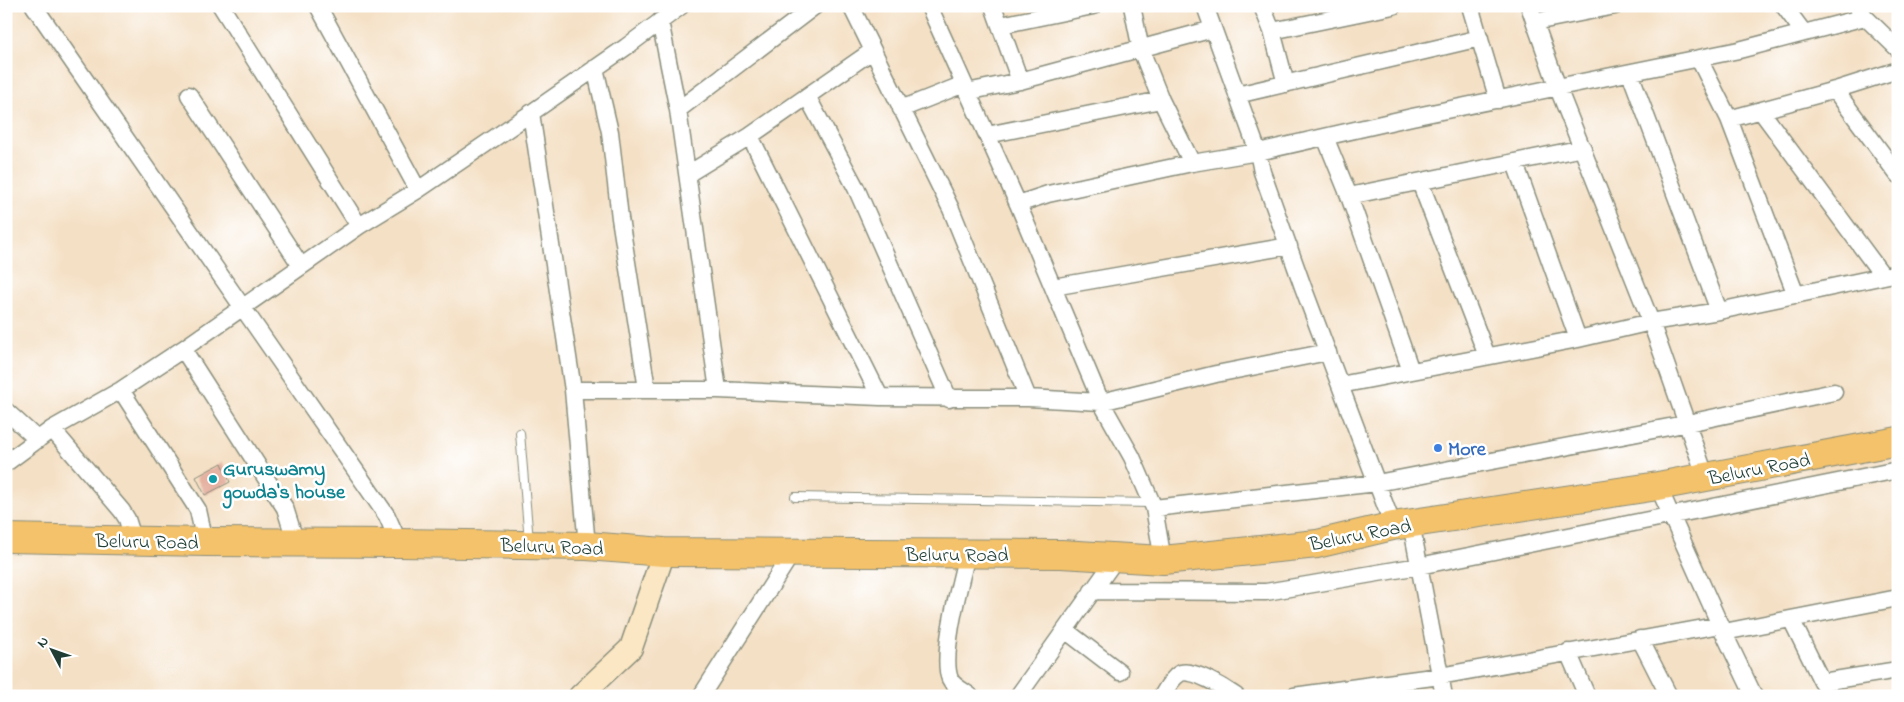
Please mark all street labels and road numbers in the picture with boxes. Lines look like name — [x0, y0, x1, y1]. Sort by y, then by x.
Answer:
street label: Beluru Road — [1705, 446, 1813, 495]
street label: Beluru Road — [1306, 512, 1414, 561]
street label: Beluru Road — [94, 528, 199, 559]
street label: Beluru Road — [499, 532, 604, 565]
street label: Beluru Road — [904, 542, 1009, 571]

